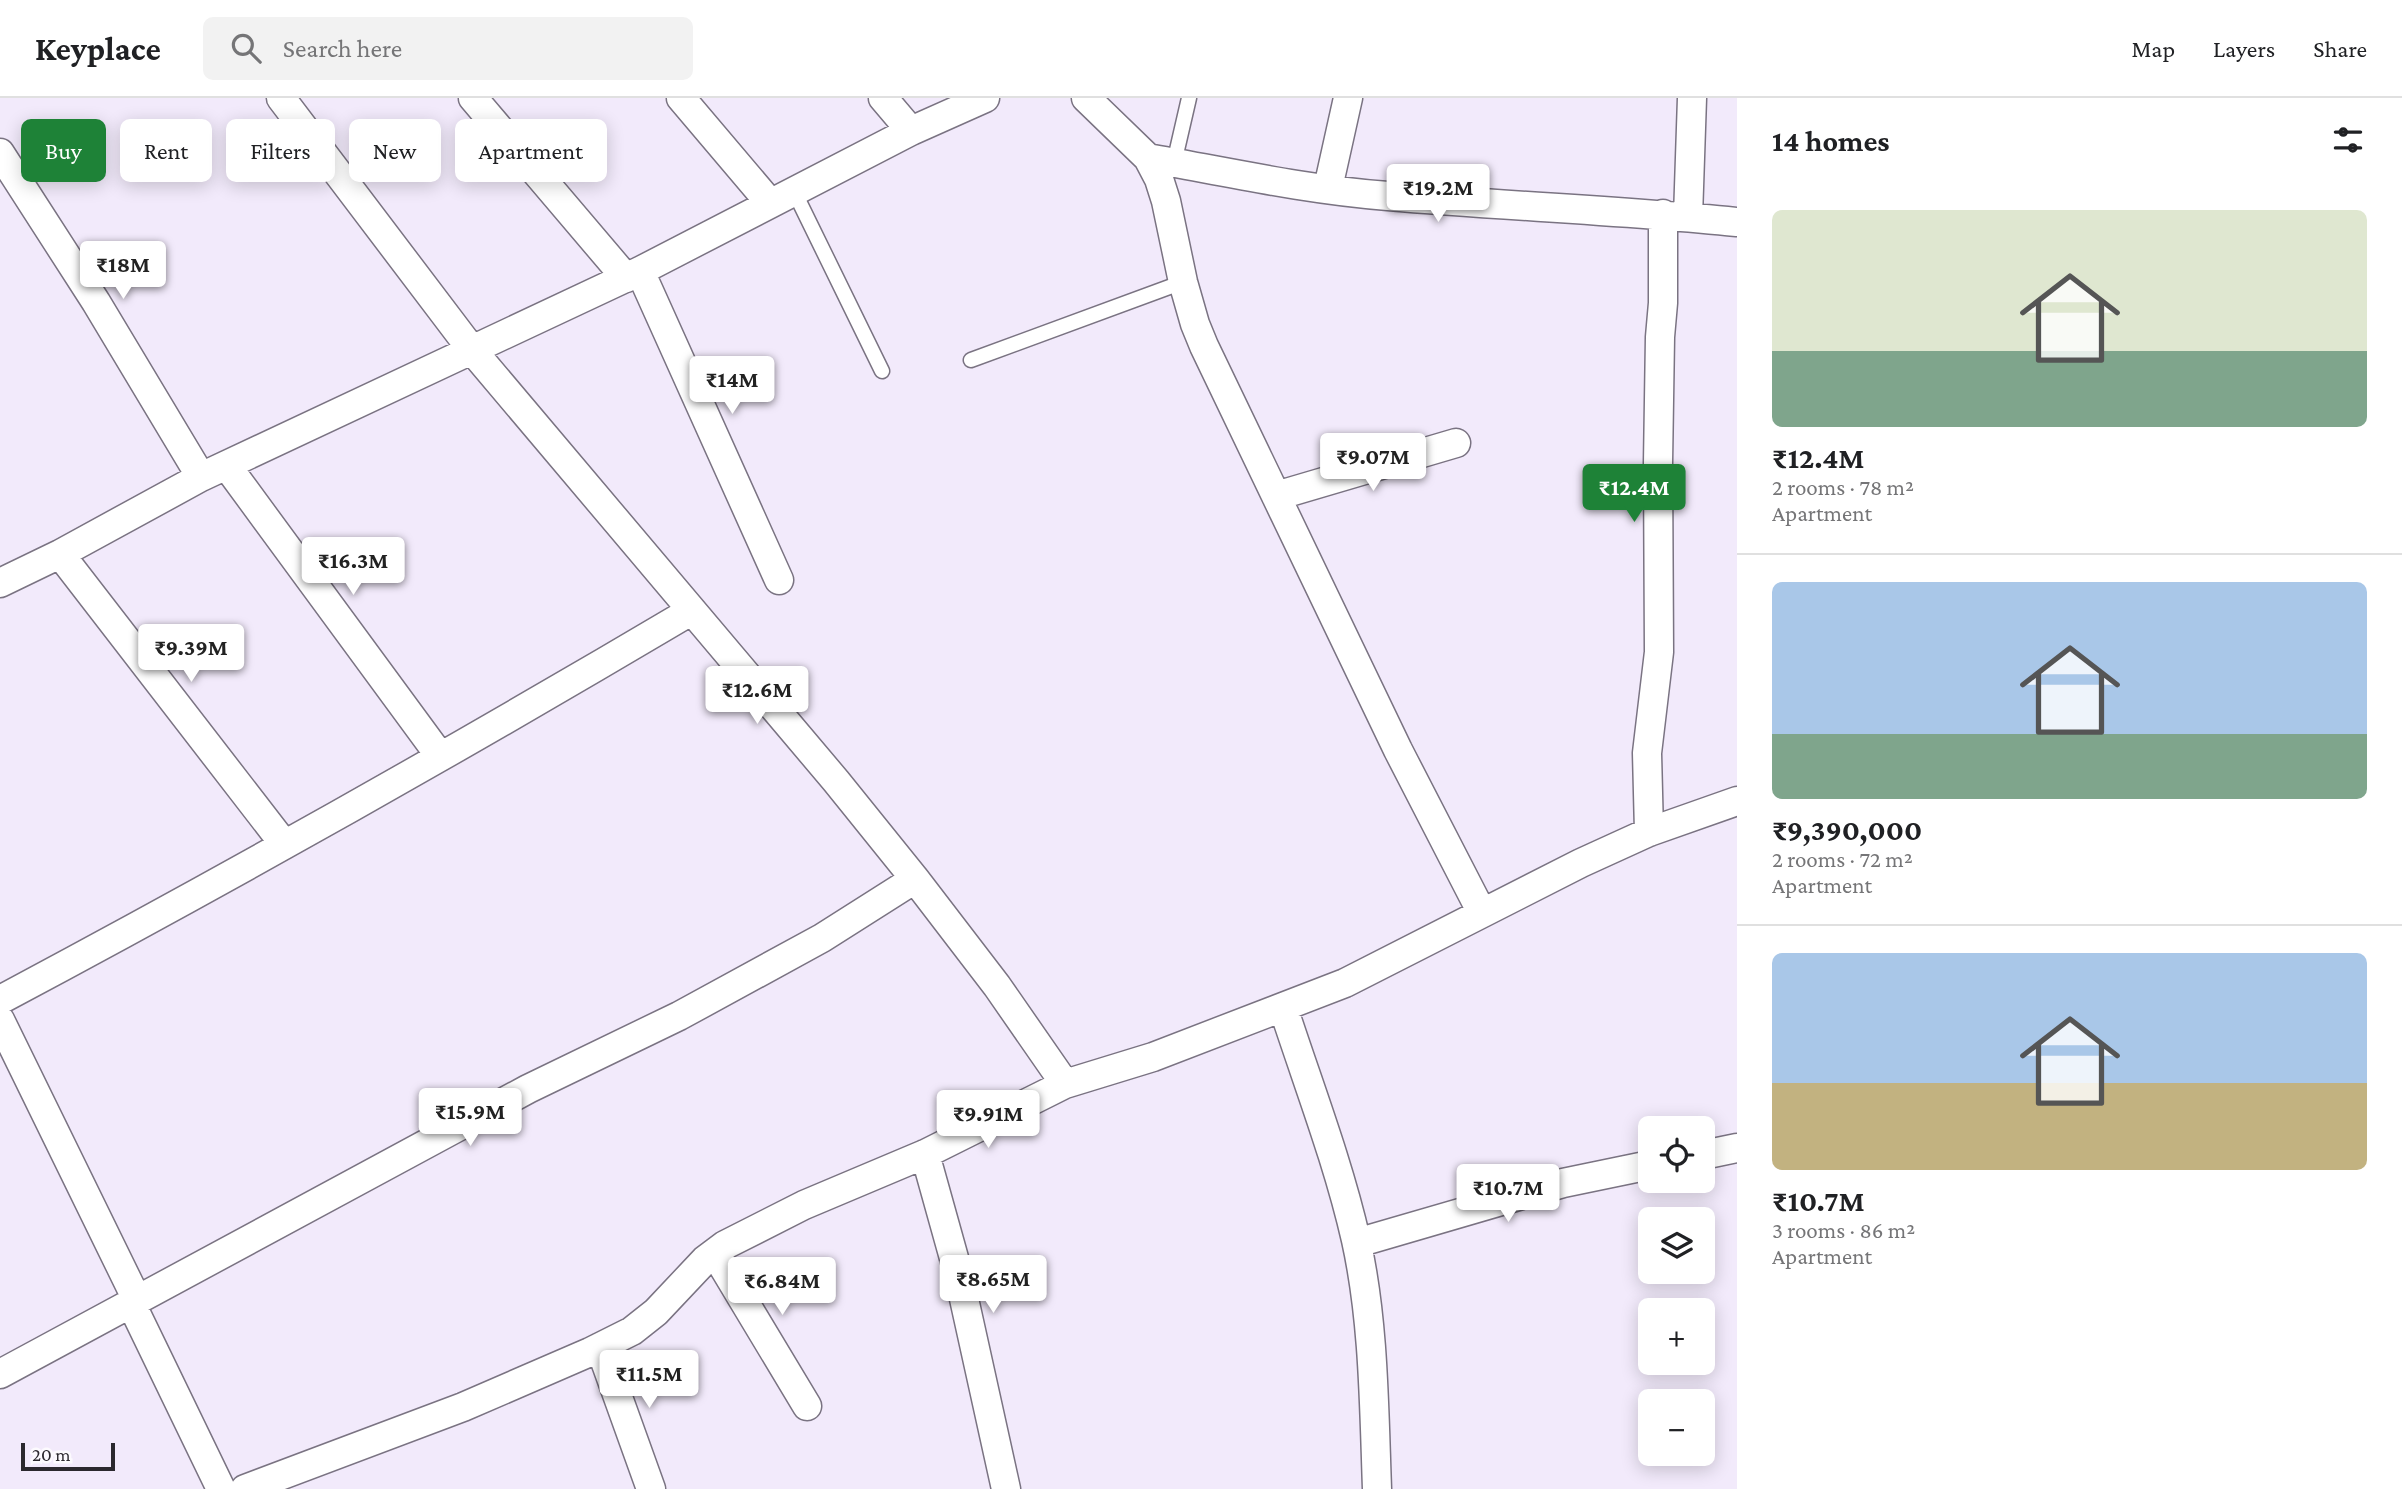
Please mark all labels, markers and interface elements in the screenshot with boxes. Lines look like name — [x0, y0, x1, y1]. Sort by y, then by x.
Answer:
search box — [203, 17, 693, 80]
icon: search — [227, 29, 265, 67]
text: Keyplace — [35, 30, 161, 67]
text: Search here — [283, 34, 402, 63]
text: Map — [2131, 35, 2175, 62]
text: Layers — [2213, 35, 2275, 62]
text: Share — [2313, 35, 2367, 62]
chip: Buy — [21, 119, 106, 182]
chip: Rent — [120, 119, 212, 182]
chip: Filters — [226, 119, 335, 182]
chip: New — [349, 119, 441, 182]
chip: Apartment — [455, 119, 607, 182]
icon: filters — [2329, 121, 2367, 159]
text: 14 homes — [1772, 124, 1890, 157]
pin: ₹19.2M — [1381, 164, 1495, 224]
text: ₹19.2M — [1403, 174, 1473, 200]
pin: ₹18M — [82, 242, 164, 301]
text: ₹18M — [96, 251, 150, 277]
icon: home — [2007, 255, 2133, 381]
pin: ₹14M — [691, 356, 773, 416]
text: ₹14M — [705, 366, 759, 392]
pin: ₹9.07M — [1316, 434, 1430, 493]
text: ₹12.4M — [1772, 441, 1864, 474]
text: ₹9.07M — [1336, 443, 1410, 469]
pin: ₹12.4M — [1577, 464, 1691, 524]
text: ₹12.4M — [1599, 474, 1669, 500]
text: 2 rooms · 78 m² — [1772, 474, 1914, 500]
text: Apartment — [1772, 500, 1872, 526]
pin: ₹16.3M — [296, 538, 410, 597]
text: ₹16.3M — [318, 547, 388, 573]
pin: ₹9.39M — [134, 624, 248, 684]
icon: home — [2007, 627, 2133, 753]
text: ₹9.39M — [154, 634, 228, 660]
pin: ₹12.6M — [700, 666, 814, 726]
text: ₹12.6M — [721, 676, 793, 702]
text: ₹9,390,000 — [1772, 813, 1922, 846]
text: 2 rooms · 72 m² — [1772, 846, 1913, 872]
text: Apartment — [1772, 872, 1872, 898]
icon: home — [2007, 998, 2133, 1124]
pin: ₹15.9M — [413, 1088, 527, 1148]
pin: ₹9.91M — [931, 1090, 1045, 1150]
text: ₹15.9M — [435, 1098, 505, 1124]
text: ₹9.91M — [953, 1100, 1023, 1126]
map controls — [1638, 1116, 1715, 1466]
button: locate — [1638, 1116, 1715, 1193]
pin: ₹10.7M — [1451, 1164, 1565, 1224]
text: ₹10.7M — [1473, 1174, 1543, 1200]
text: ₹10.7M — [1772, 1184, 1865, 1217]
button: layers — [1638, 1207, 1715, 1284]
text: 3 rooms · 86 m² — [1772, 1217, 1915, 1243]
text: Apartment — [1772, 1243, 1872, 1269]
pin: ₹8.65M — [936, 1256, 1050, 1315]
pin: ₹6.84M — [725, 1258, 839, 1317]
text: ₹8.65M — [956, 1265, 1030, 1291]
text: ₹6.84M — [744, 1267, 820, 1293]
button: + — [1638, 1298, 1715, 1375]
pin: ₹11.5M — [592, 1350, 706, 1410]
text: ₹11.5M — [616, 1360, 682, 1386]
button: − — [1638, 1389, 1715, 1466]
scale bar — [21, 1440, 116, 1472]
text: 20 m — [32, 1444, 71, 1465]

